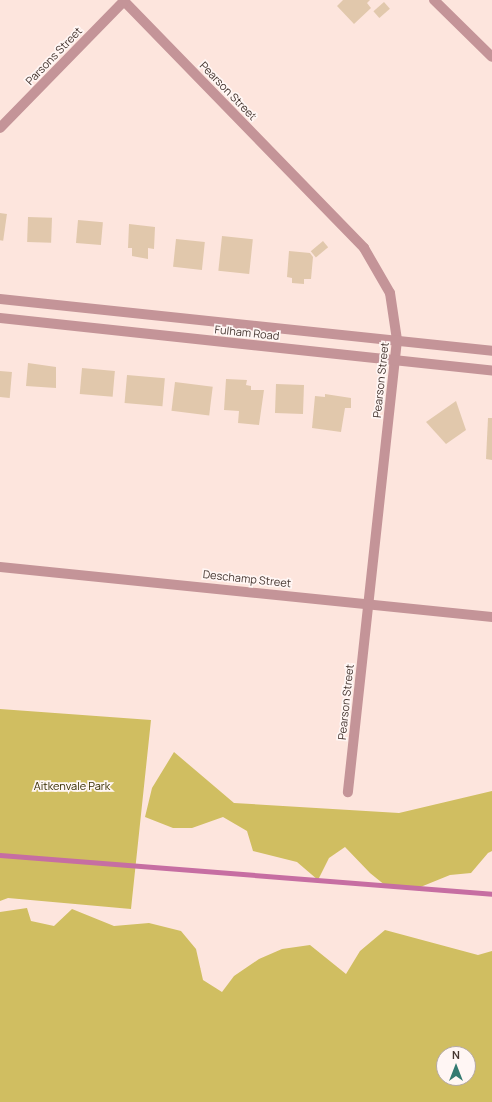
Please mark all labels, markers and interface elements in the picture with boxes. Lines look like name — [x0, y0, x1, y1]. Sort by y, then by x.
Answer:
street label: Parsons Street — [23, 24, 85, 88]
street label: Pearson Street — [197, 59, 259, 123]
street label: Fulham Road — [214, 323, 280, 343]
street label: Pearson Street — [370, 341, 392, 419]
street label: Deschamp Street — [202, 568, 292, 590]
street label: Pearson Street — [335, 663, 357, 741]
park label: Aitkenvale Park — [34, 779, 110, 793]
north arrow — [436, 1046, 476, 1086]
text: N — [452, 1047, 460, 1062]

